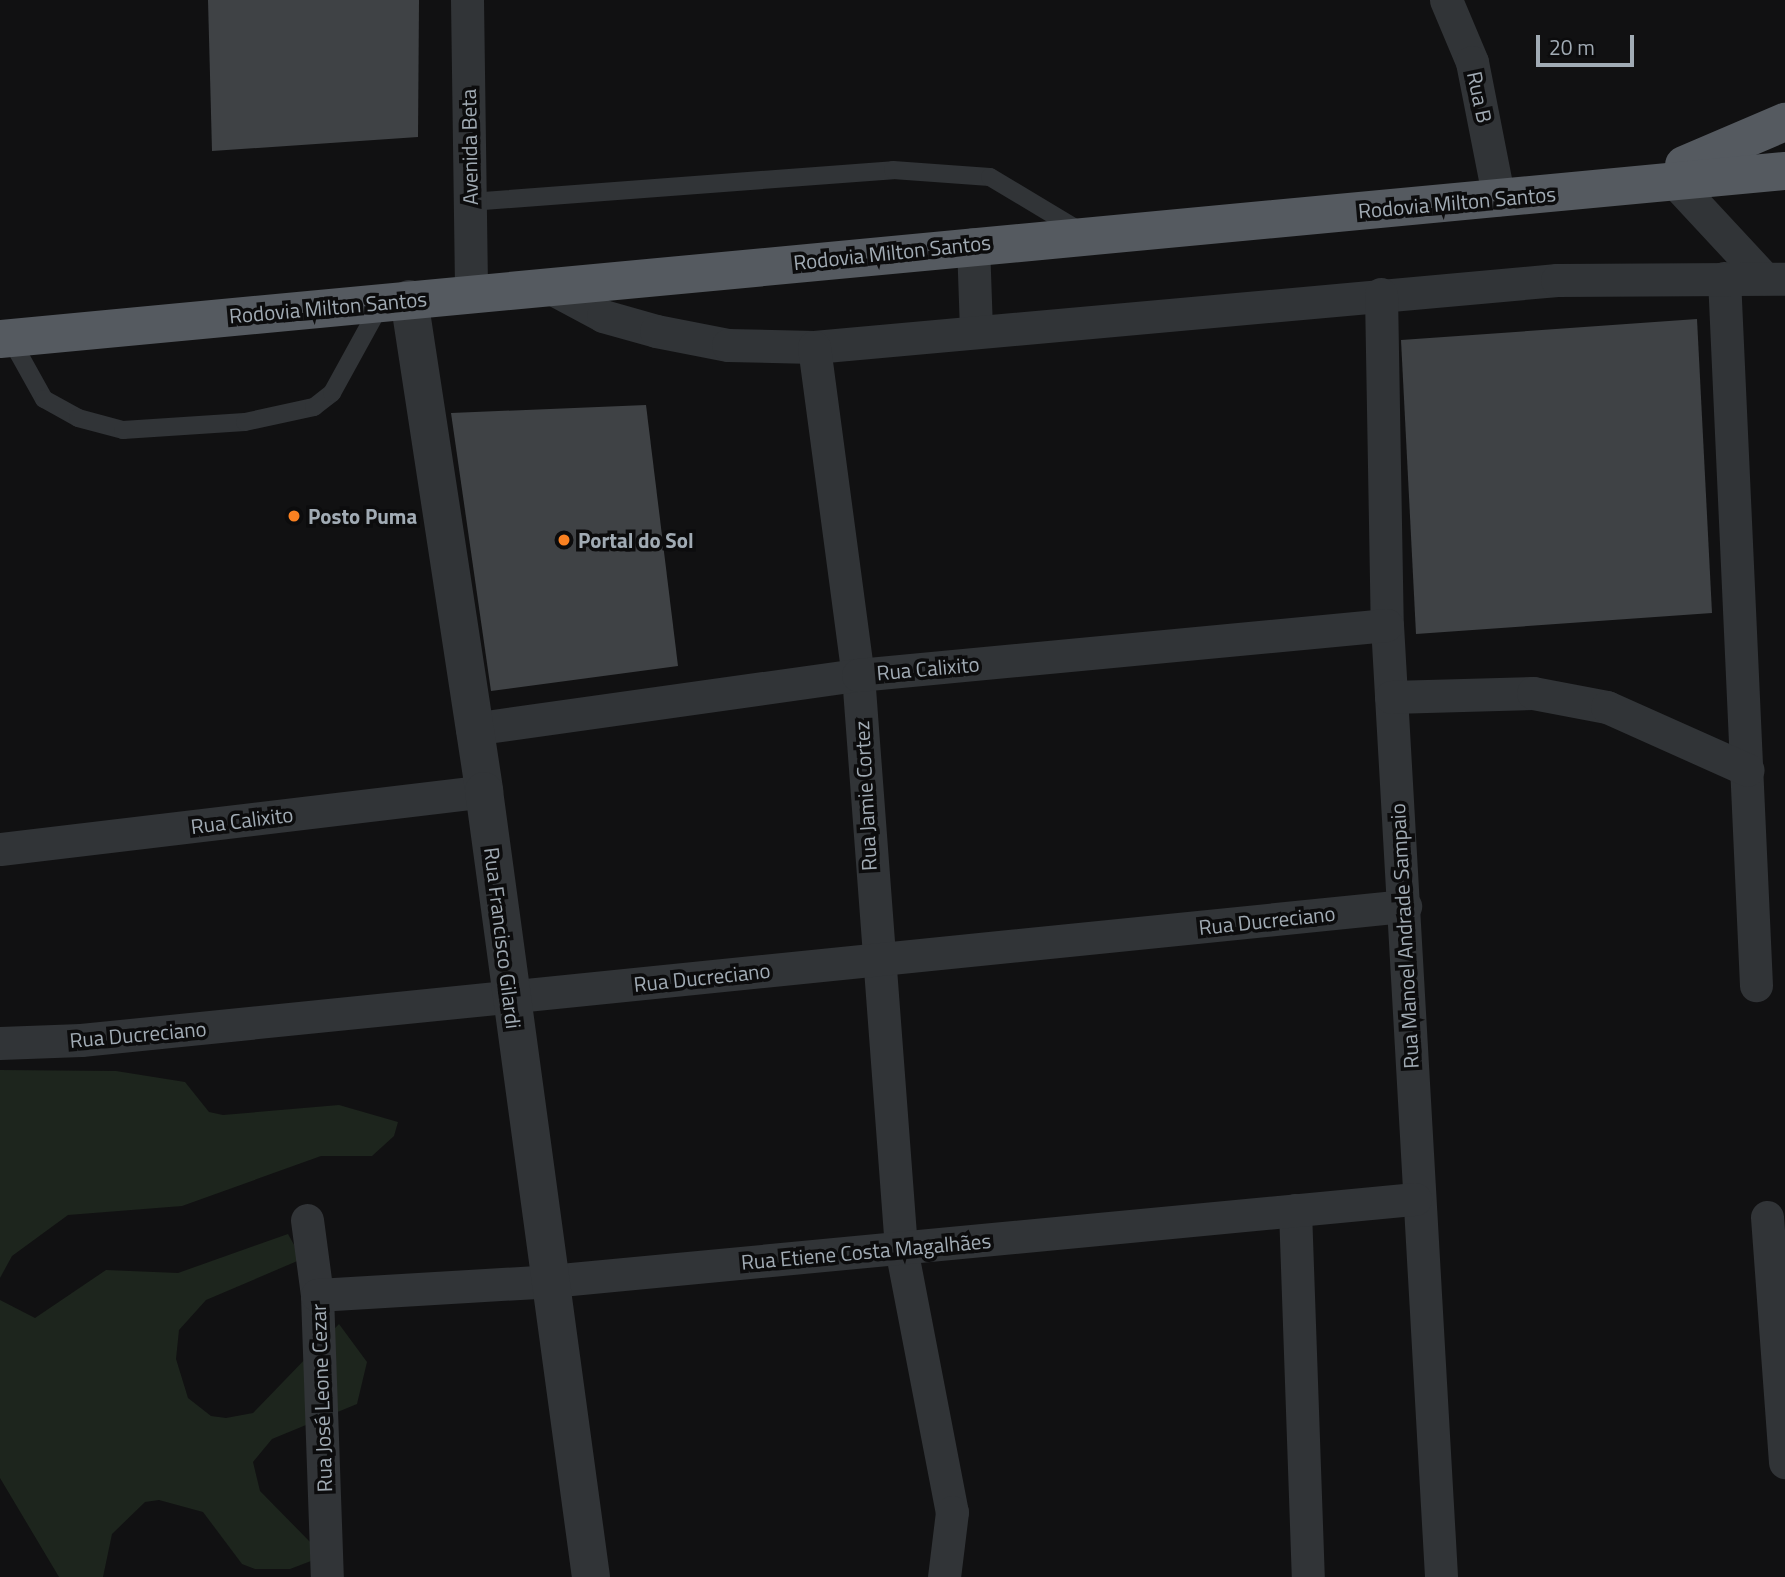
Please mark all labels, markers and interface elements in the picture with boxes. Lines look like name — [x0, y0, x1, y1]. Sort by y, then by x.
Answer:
scale bar — [1540, 21, 1638, 65]
text: 20 m — [1549, 31, 1595, 63]
street label: Rua B — [1462, 69, 1498, 125]
street label: Avenida Beta — [455, 89, 483, 205]
street label: Rodovia Milton Santos — [1357, 181, 1557, 223]
street label: Rodovia Milton Santos — [792, 229, 992, 275]
street label: Rodovia Milton Santos — [228, 286, 428, 328]
place label: Posto Puma — [308, 503, 417, 529]
marker: Posto Puma — [286, 508, 302, 524]
place label: Portal do Sol — [578, 527, 694, 553]
marker: Portal do Sol — [556, 532, 572, 548]
street label: Rua Calixito — [876, 651, 980, 685]
street label: Rua Jamie Cortez — [848, 720, 882, 872]
street label: Rua Calixito — [189, 801, 295, 839]
street label: Rua Manoel Andrade Sampaio — [1384, 803, 1424, 1069]
street label: Rua Francisco Gilardi — [479, 846, 527, 1030]
street label: Rua Ducreciano — [1197, 900, 1337, 940]
street label: Rua Ducreciano — [632, 957, 772, 997]
street label: Rua Ducreciano — [69, 1015, 207, 1053]
street label: Rua Etiene Costa Magalhães — [740, 1228, 992, 1274]
street label: Rua José Leone Cezar — [305, 1303, 337, 1493]

